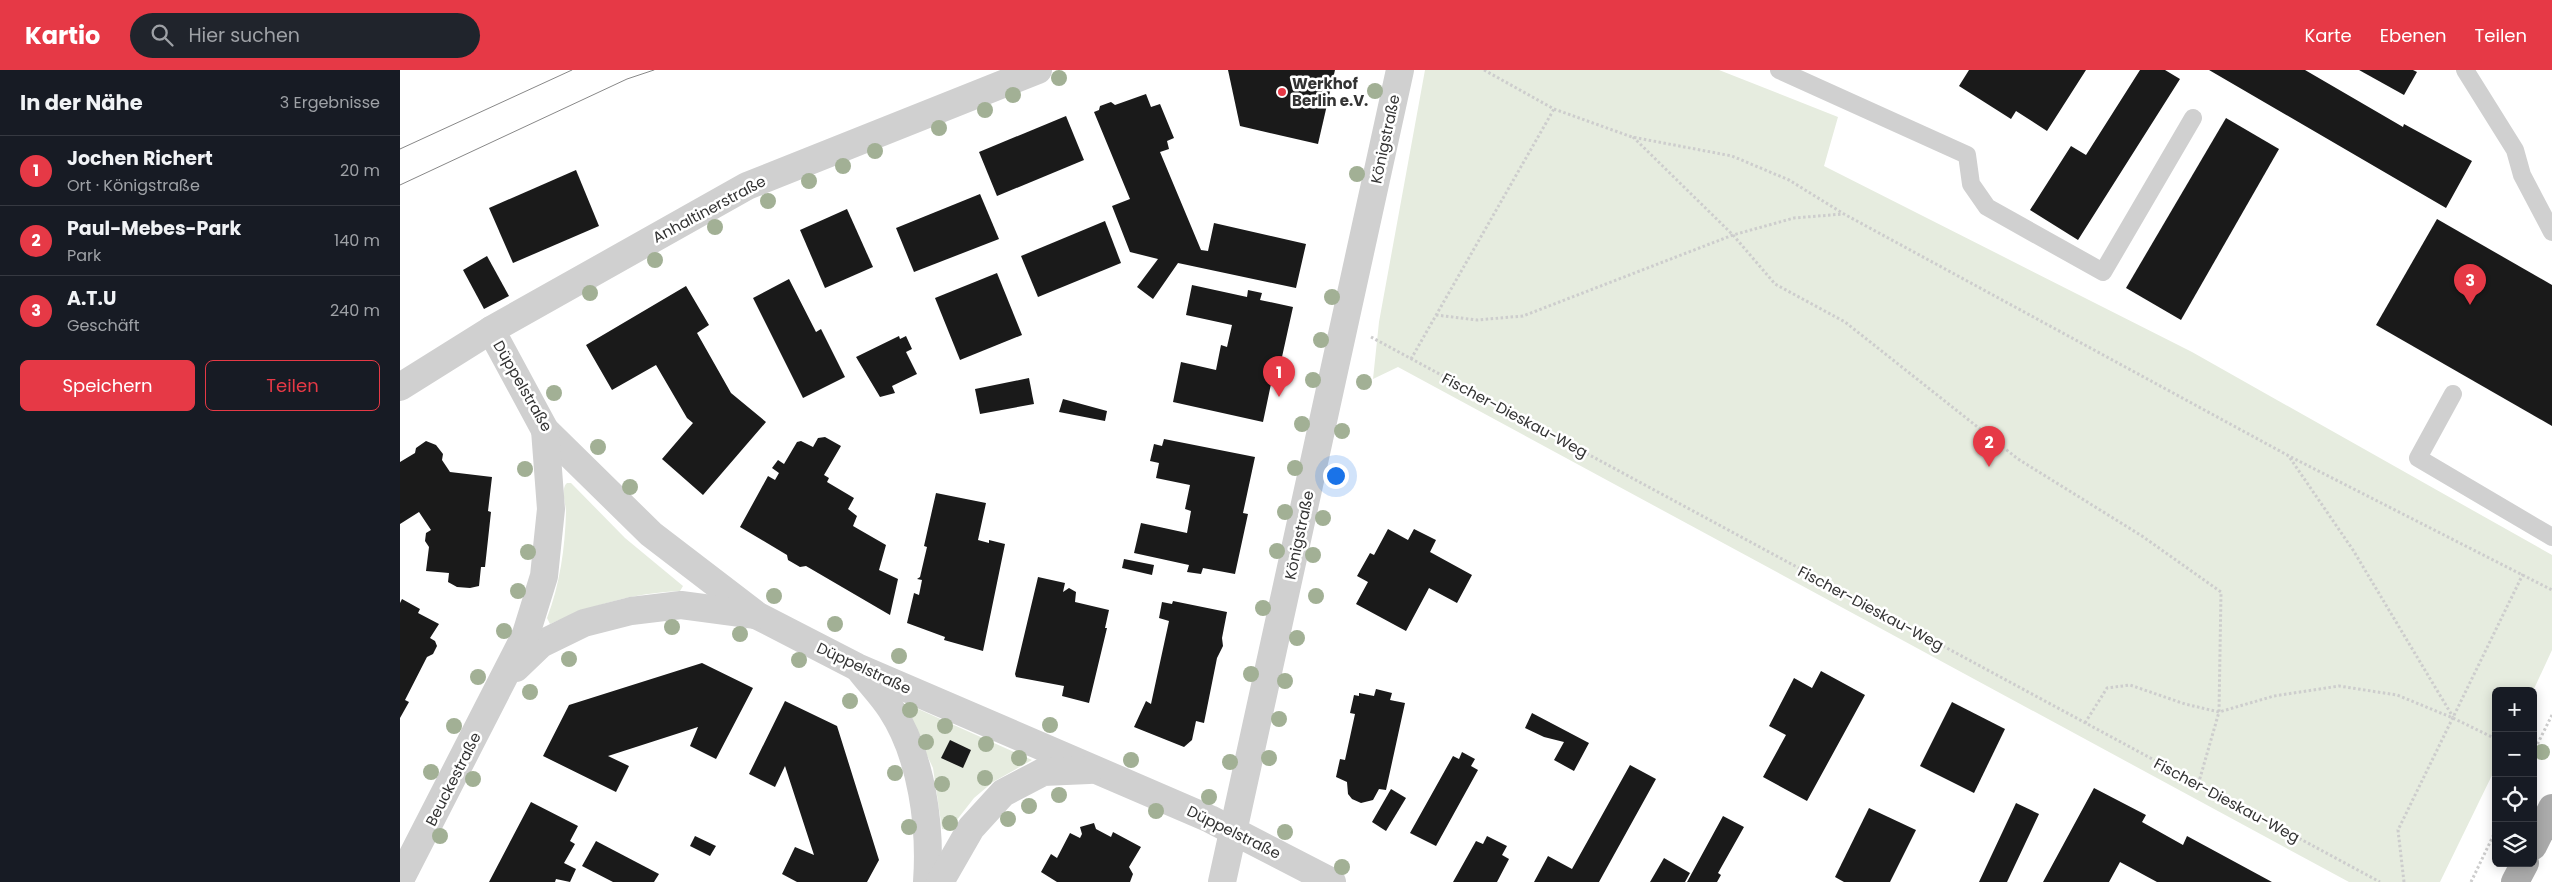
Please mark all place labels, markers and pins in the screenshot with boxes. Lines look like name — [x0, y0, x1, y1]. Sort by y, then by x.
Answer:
place label: Werkhof Berlin e.V. — [1292, 73, 1368, 111]
marker: Werkhof Berlin e.V. — [1276, 86, 1288, 98]
pin: 3 — [2454, 264, 2486, 305]
pin: 1 — [1263, 356, 1295, 397]
pin: 2 — [1973, 426, 2005, 467]

